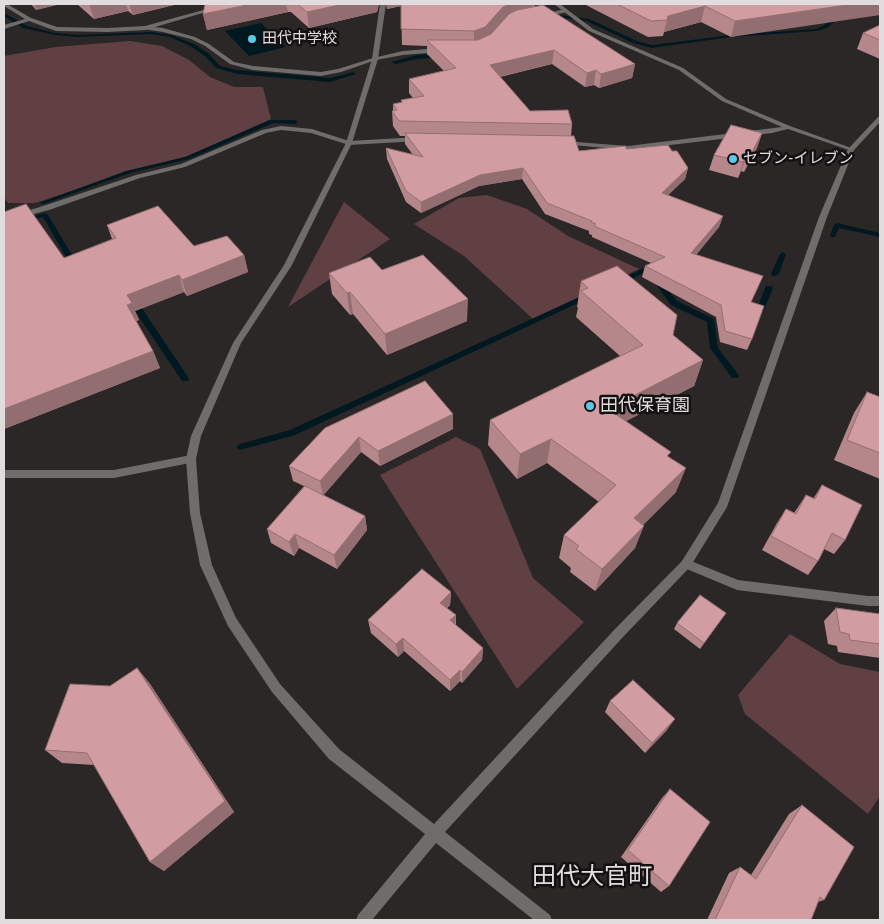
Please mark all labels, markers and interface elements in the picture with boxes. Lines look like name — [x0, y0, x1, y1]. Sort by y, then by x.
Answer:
place label: 田代中学校 — [262, 30, 337, 48]
marker: 田代中学校 — [246, 33, 258, 45]
place label: セブン-イレブン — [743, 150, 853, 168]
marker: セブン-イレブン — [727, 153, 739, 165]
place label: 田代保育園 — [600, 395, 690, 417]
marker: 田代保育園 — [584, 400, 596, 412]
district label: 田代大官町 — [532, 863, 652, 891]

